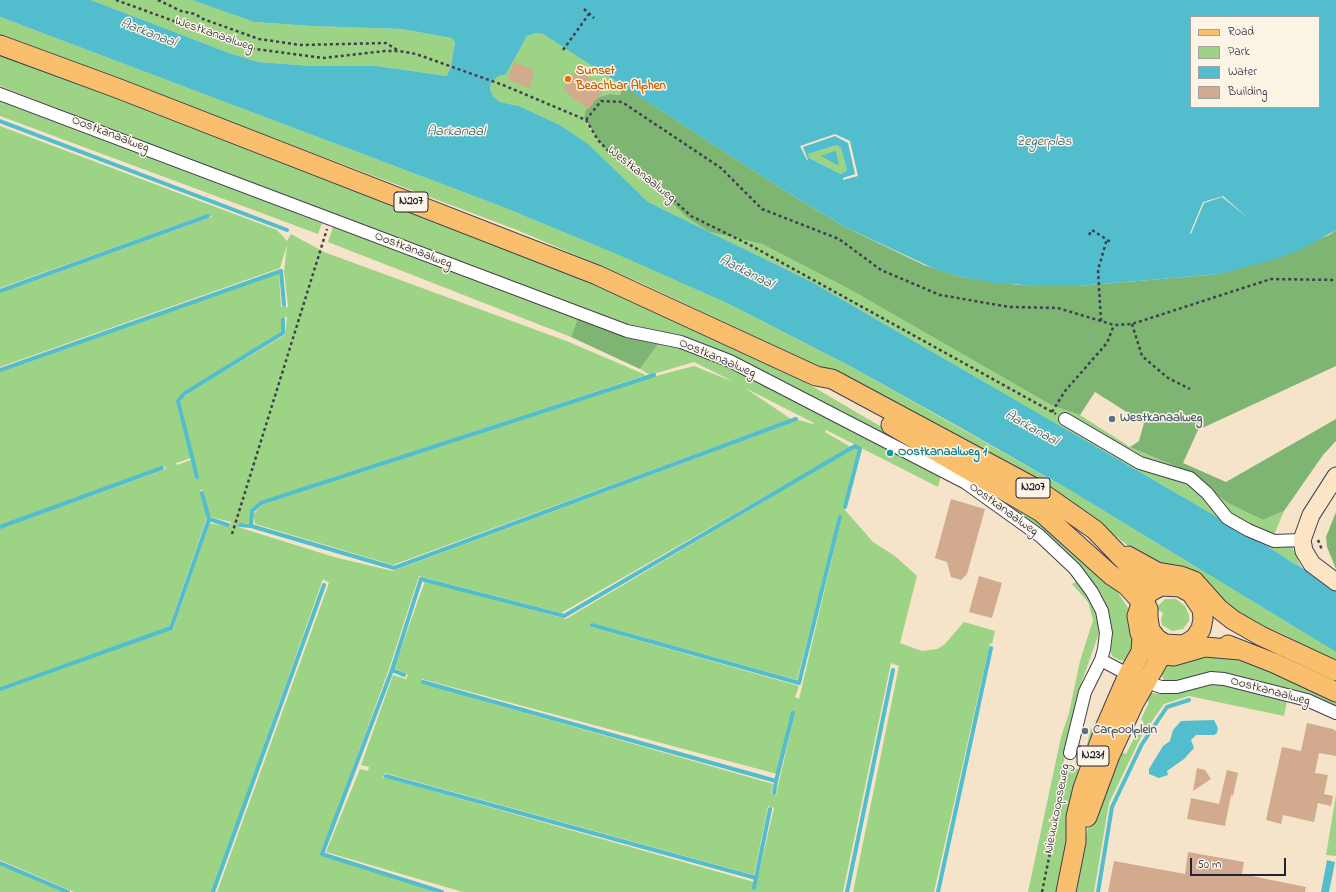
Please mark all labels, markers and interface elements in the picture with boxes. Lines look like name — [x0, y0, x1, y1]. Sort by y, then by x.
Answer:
street label: Westkanaalweg — [172, 14, 256, 56]
water label: Aarkanaal — [118, 16, 178, 52]
legend — [1190, 16, 1320, 108]
text: Road — [1228, 23, 1254, 41]
text: Park — [1228, 43, 1250, 61]
text: Water — [1228, 63, 1257, 81]
place label: Sunset Beachbar Alphen — [576, 64, 666, 95]
marker: Sunset Beachbar Alphen — [563, 74, 573, 84]
text: Building — [1228, 83, 1267, 101]
street label: Oostkanaalweg — [69, 113, 151, 157]
water label: Aarkanaal — [427, 125, 485, 141]
water label: Zegerplas — [1016, 135, 1072, 151]
street label: Westkanaalweg — [604, 143, 678, 207]
road number: N207 — [394, 192, 428, 212]
street label: Oostkanaalweg — [372, 229, 454, 273]
water label: Aarkanaal — [716, 252, 776, 294]
street label: Oostkanaalweg — [676, 336, 758, 382]
water label: Aarkanaal — [1001, 407, 1061, 451]
place label: Westkanaalweg — [1120, 411, 1202, 427]
marker: Westkanaalweg — [1107, 414, 1117, 424]
place label: Oostkanaalweg 1 — [898, 445, 987, 461]
marker: Oostkanaalweg 1 — [885, 448, 895, 458]
road number: N207 — [1016, 478, 1050, 498]
street label: Oostkanaalweg — [965, 480, 1041, 540]
street label: Oostkanaalweg — [1228, 674, 1312, 710]
place label: Carpoolplein — [1093, 723, 1157, 739]
marker: Carpoolplein — [1080, 726, 1090, 736]
road number: N231 — [1077, 746, 1109, 766]
street label: Nieuwkoopseweg — [1042, 763, 1074, 855]
scale bar — [1192, 850, 1288, 876]
text: 50 m — [1197, 856, 1221, 874]

